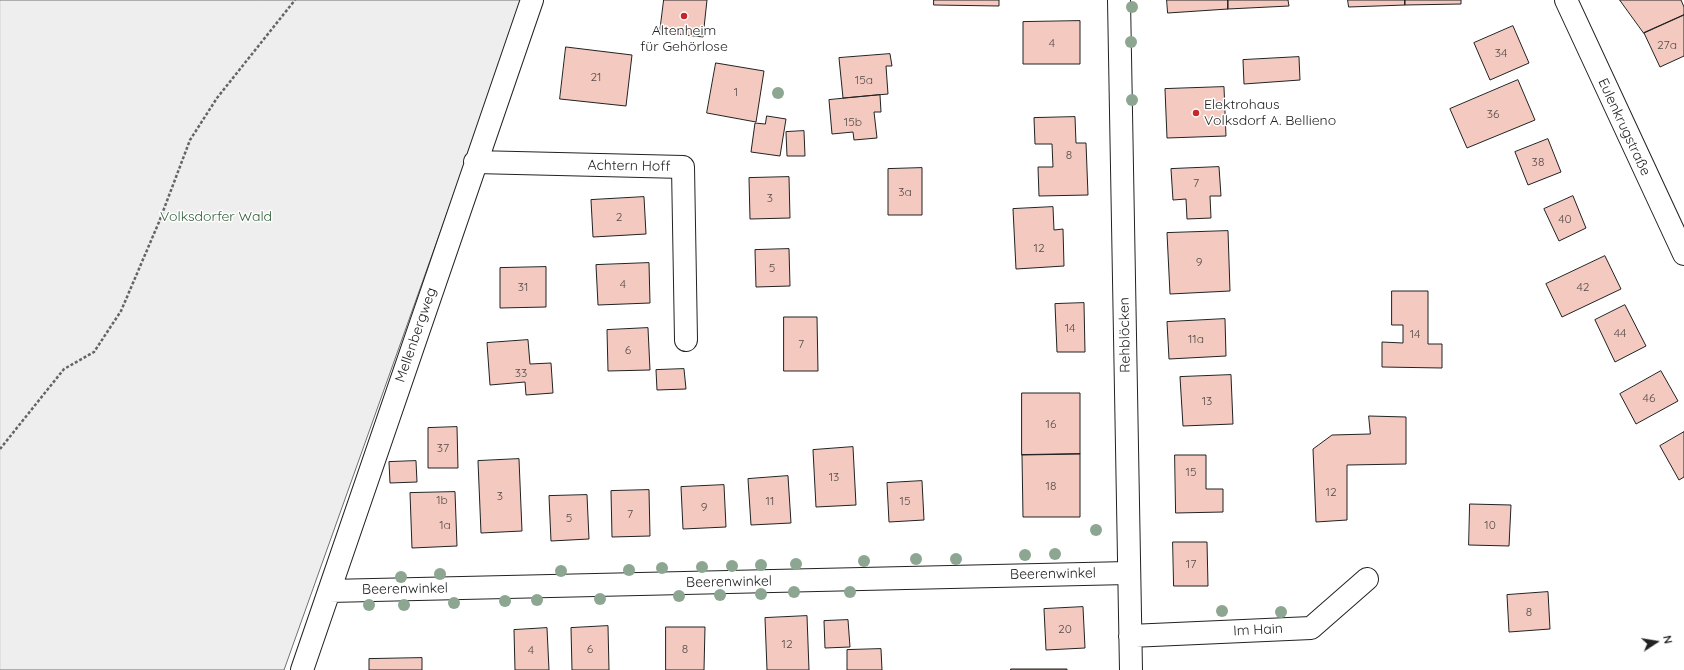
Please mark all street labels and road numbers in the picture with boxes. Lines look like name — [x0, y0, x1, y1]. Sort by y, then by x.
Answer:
street label: Eulenkrugstraße — [1594, 76, 1654, 178]
street label: Achtern Hoff — [587, 157, 671, 175]
street label: Mellenbergweg — [392, 285, 440, 385]
street label: Rehblöcken — [1116, 297, 1134, 373]
street label: Beerenwinkel — [1010, 565, 1096, 583]
street label: Beerenwinkel — [686, 573, 772, 591]
street label: Beerenwinkel — [362, 580, 448, 598]
street label: Im Hain — [1233, 620, 1283, 640]

